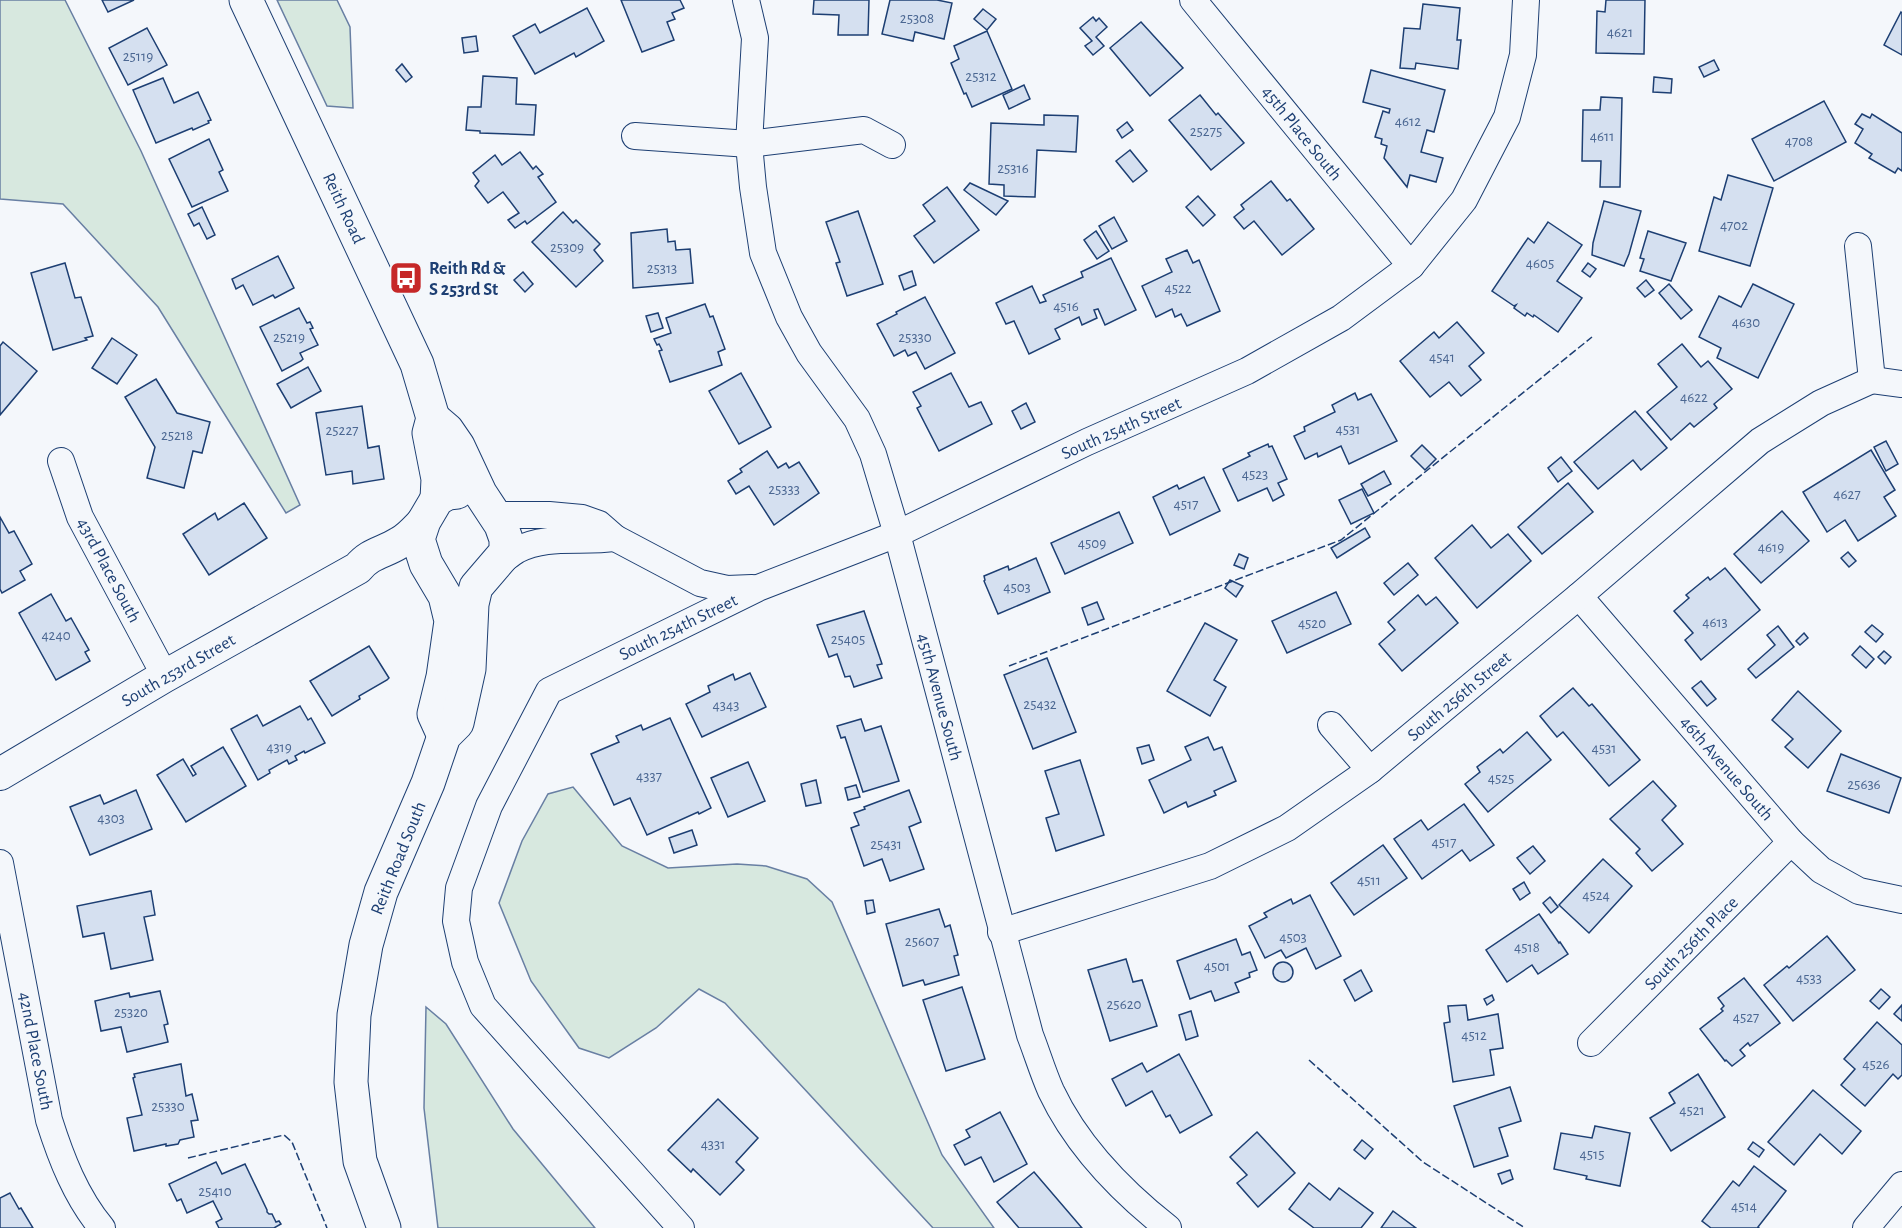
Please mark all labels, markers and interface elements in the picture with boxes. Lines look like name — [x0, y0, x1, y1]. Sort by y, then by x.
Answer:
house number: 25308 — [900, 11, 934, 26]
house number: 4621 — [1607, 25, 1633, 40]
house number: 25119 — [123, 49, 153, 64]
house number: 25312 — [965, 69, 997, 84]
street label: 45th Place South — [1258, 83, 1345, 184]
house number: 4612 — [1395, 114, 1421, 129]
house number: 25275 — [1190, 124, 1222, 139]
house number: 4611 — [1590, 129, 1614, 144]
house number: 4708 — [1785, 134, 1813, 149]
house number: 25316 — [997, 161, 1029, 176]
street label: Reith Road — [319, 170, 367, 247]
house number: 4702 — [1720, 218, 1748, 233]
house number: 25309 — [550, 240, 584, 255]
house number: 4605 — [1526, 256, 1554, 271]
bus stop icon: Reith Rd & S 253rd St — [388, 260, 424, 296]
place label: Reith Rd & S 253rd St — [429, 260, 506, 299]
house number: 25313 — [647, 261, 677, 276]
house number: 4522 — [1164, 281, 1192, 296]
house number: 4516 — [1053, 299, 1079, 314]
house number: 4630 — [1732, 315, 1760, 330]
house number: 25219 — [273, 330, 305, 345]
house number: 25330 — [898, 330, 932, 345]
house number: 4541 — [1429, 350, 1455, 365]
house number: 4622 — [1680, 390, 1708, 405]
street label: South 254th Street — [1059, 394, 1184, 463]
house number: 4531 — [1336, 422, 1360, 437]
house number: 25227 — [325, 423, 359, 438]
house number: 25218 — [161, 428, 193, 443]
house number: 4523 — [1242, 467, 1268, 482]
house number: 25333 — [768, 482, 800, 497]
house number: 4627 — [1833, 487, 1861, 502]
house number: 4517 — [1174, 497, 1198, 512]
street label: 43rd Place South — [73, 515, 143, 626]
house number: 4509 — [1078, 536, 1106, 551]
house number: 4619 — [1758, 540, 1784, 555]
house number: 4503 — [1003, 580, 1031, 595]
street label: South 254th Street — [616, 591, 741, 664]
house number: 4613 — [1702, 615, 1728, 630]
house number: 4520 — [1298, 616, 1326, 631]
house number: 4240 — [41, 628, 71, 643]
street label: South 253rd Street — [119, 631, 239, 711]
house number: 25405 — [831, 632, 865, 647]
street label: 45th Avenue South — [913, 632, 965, 763]
street label: South 256th Street — [1405, 648, 1515, 745]
house number: 25432 — [1023, 697, 1057, 712]
house number: 4343 — [713, 698, 739, 713]
street label: 46th Avenue South — [1676, 713, 1776, 824]
house number: 4319 — [266, 740, 292, 755]
house number: 4531 — [1592, 741, 1616, 756]
house number: 4337 — [636, 769, 662, 784]
house number: 4525 — [1488, 771, 1514, 786]
house number: 25636 — [1847, 777, 1881, 792]
street label: Reith Road South — [368, 799, 430, 917]
house number: 4303 — [97, 811, 125, 826]
house number: 4517 — [1432, 835, 1456, 850]
house number: 25431 — [870, 837, 902, 852]
house number: 4511 — [1357, 873, 1381, 888]
house number: 4524 — [1582, 888, 1610, 903]
street label: South 256th Place — [1642, 894, 1742, 994]
house number: 4503 — [1279, 930, 1307, 945]
house number: 25607 — [905, 934, 939, 949]
house number: 4518 — [1514, 940, 1540, 955]
house number: 4501 — [1204, 959, 1230, 974]
house number: 4533 — [1796, 971, 1822, 986]
street label: 42nd Place South — [15, 991, 55, 1112]
house number: 25620 — [1107, 997, 1142, 1012]
house number: 25320 — [114, 1005, 148, 1020]
house number: 4527 — [1733, 1010, 1759, 1025]
house number: 4512 — [1461, 1028, 1487, 1043]
house number: 4526 — [1862, 1057, 1890, 1072]
house number: 25330 — [151, 1099, 185, 1114]
house number: 4521 — [1679, 1103, 1705, 1118]
house number: 4331 — [701, 1137, 725, 1152]
house number: 4515 — [1580, 1147, 1604, 1162]
house number: 25410 — [198, 1184, 232, 1199]
house number: 4514 — [1731, 1199, 1757, 1214]

